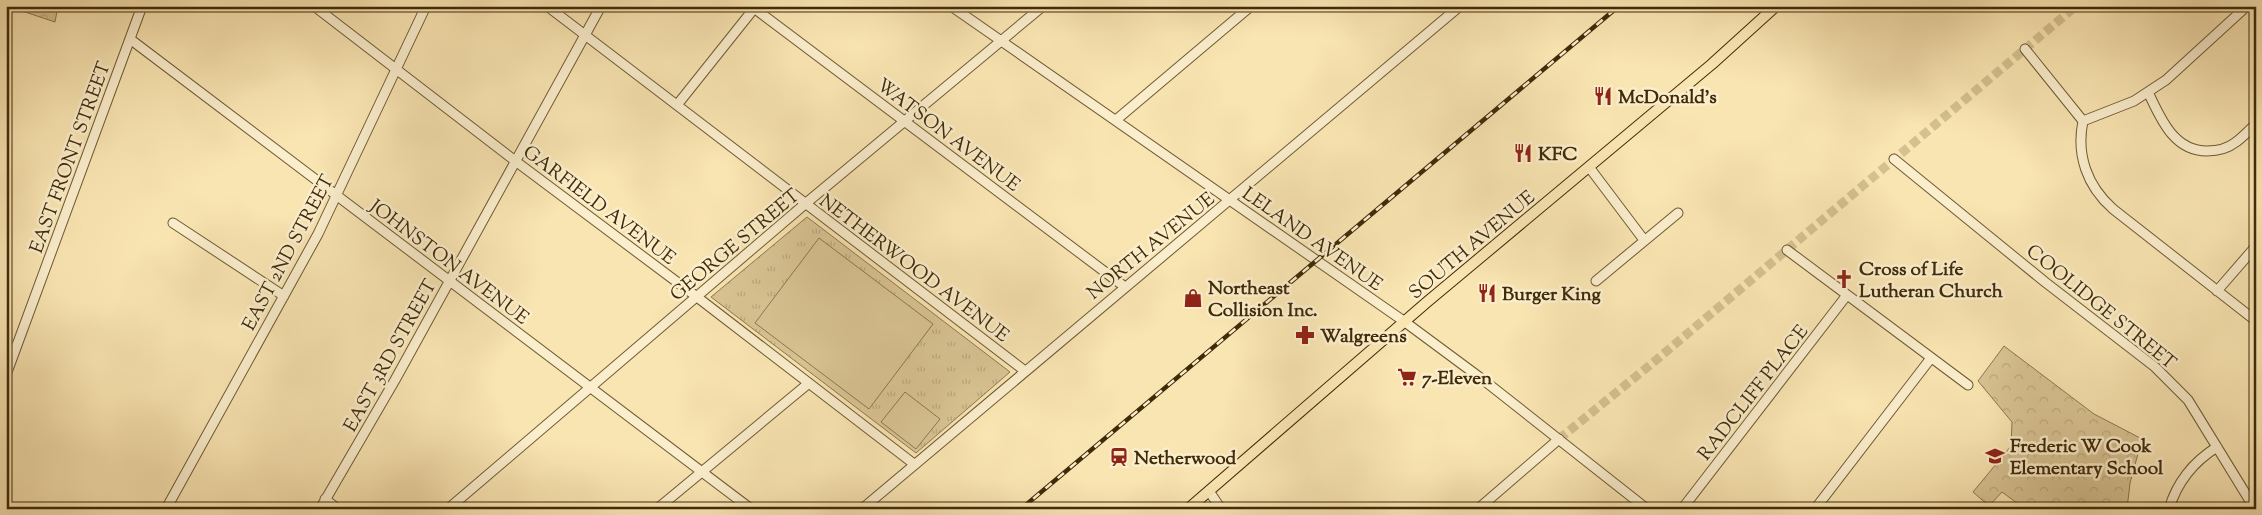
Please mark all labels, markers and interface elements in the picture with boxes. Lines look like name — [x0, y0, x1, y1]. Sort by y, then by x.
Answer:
street label: EAST FRONT STREET — [24, 58, 119, 257]
street label: WATSON AVENUE — [870, 73, 1025, 199]
restaurant icon: McDonald's — [1592, 85, 1614, 107]
place label: McDonald's — [1618, 85, 1717, 112]
street label: GARFIELD AVENUE — [516, 140, 681, 273]
restaurant icon: KFC — [1512, 142, 1534, 164]
place label: KFC — [1538, 142, 1578, 169]
street label: EAST 2ND STREET — [237, 170, 342, 336]
street label: LELAND AVENUE — [1236, 181, 1388, 299]
street label: GEORGE STREET — [665, 184, 806, 308]
street label: SOUTH AVENUE — [1404, 185, 1542, 307]
street label: NORTH AVENUE — [1082, 187, 1222, 307]
street label: NETHERWOOD AVENUE — [813, 189, 1015, 350]
street label: JOHNSTON AVENUE — [362, 193, 534, 332]
street label: COOLIDGE STREET — [2020, 239, 2181, 377]
place label: Cross of Life Lutheran Church — [1859, 257, 2004, 306]
church icon: Cross of Life Lutheran Church — [1833, 268, 1855, 290]
street label: EAST 3RD STREET — [338, 275, 444, 437]
place label: Northeast Collision Inc. — [1208, 276, 1318, 325]
restaurant icon: Burger King — [1476, 282, 1498, 304]
place label: Burger King — [1502, 282, 1601, 309]
shop icon: Northeast Collision Inc. — [1182, 287, 1204, 309]
street label: RADCLIFF PLACE — [1692, 320, 1816, 467]
pharmacy icon: Walgreens — [1294, 324, 1316, 346]
place label: Walgreens — [1320, 324, 1407, 351]
supermarket icon: 7-Eleven — [1396, 366, 1418, 388]
place label: 7-Eleven — [1422, 366, 1493, 393]
place label: Frederic W Cook Elementary School — [2010, 434, 2164, 483]
school or university icon: Frederic W Cook Elementary School — [1984, 445, 2006, 467]
station icon: Netherwood — [1108, 446, 1130, 468]
place label: Netherwood — [1134, 446, 1237, 473]

